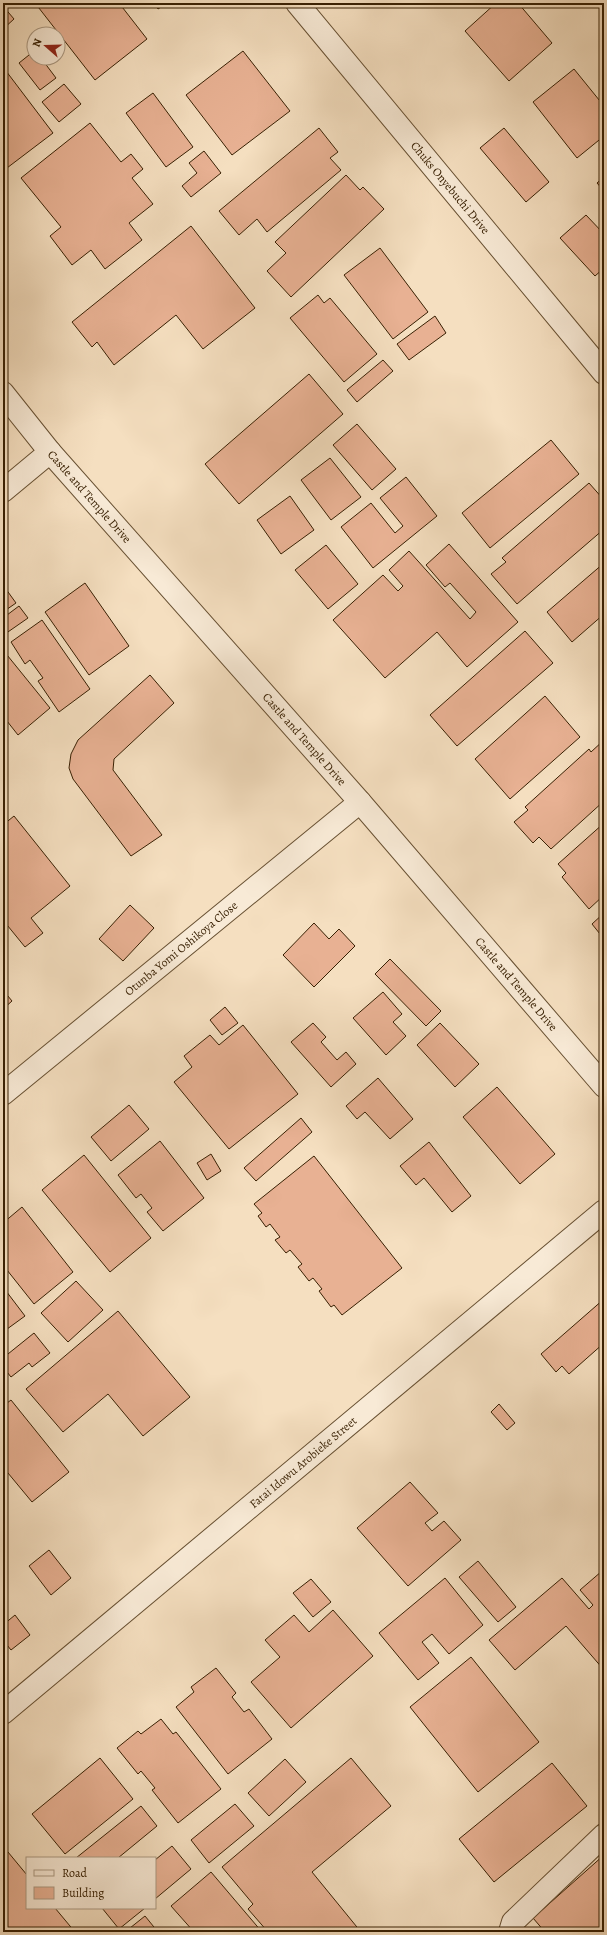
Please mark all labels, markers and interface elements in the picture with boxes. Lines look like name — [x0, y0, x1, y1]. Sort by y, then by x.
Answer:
north arrow — [26, 26, 66, 66]
text: N — [29, 36, 45, 49]
street label: Chuks Onyebuchi Drive — [407, 138, 493, 237]
street label: Castle and Temple Drive — [44, 447, 135, 546]
street label: Castle and Temple Drive — [259, 689, 350, 789]
street label: Otunba Yomi Oshikoya Close — [121, 897, 241, 999]
street label: Castle and Temple Drive — [472, 934, 561, 1034]
street label: Fatai Idowu Arobieke Street — [246, 1413, 360, 1512]
legend — [26, 1857, 156, 1909]
text: Road — [62, 1865, 88, 1881]
text: Building — [62, 1885, 104, 1901]

